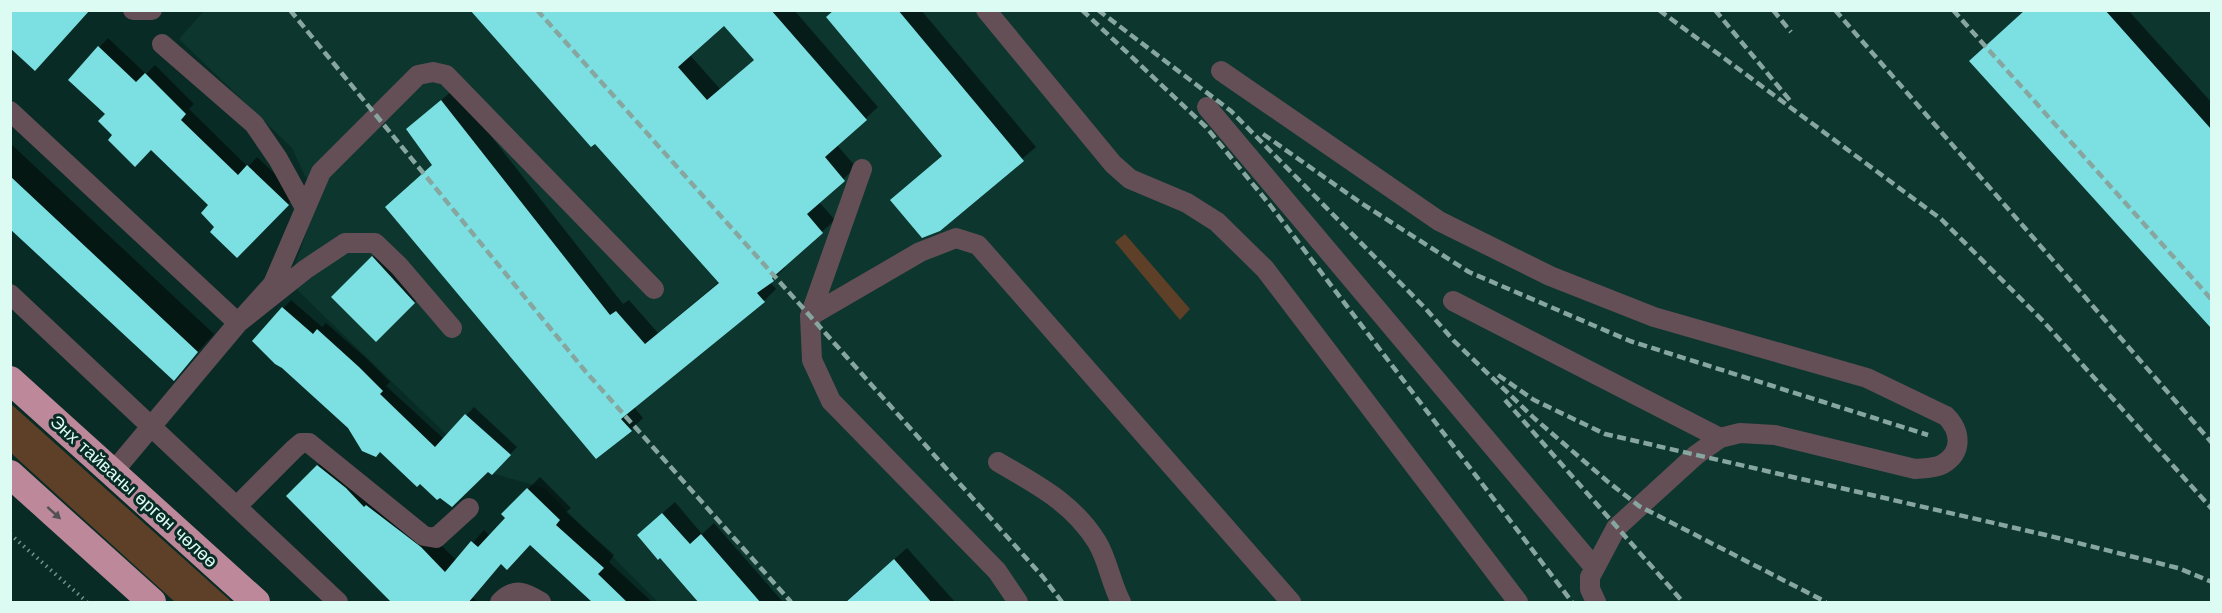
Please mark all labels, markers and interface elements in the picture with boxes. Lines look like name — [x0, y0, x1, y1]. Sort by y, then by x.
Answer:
street label: Энх тайваны өргөн чөлөө — [46, 411, 222, 571]
one-way arrow — [46, 506, 61, 519]

